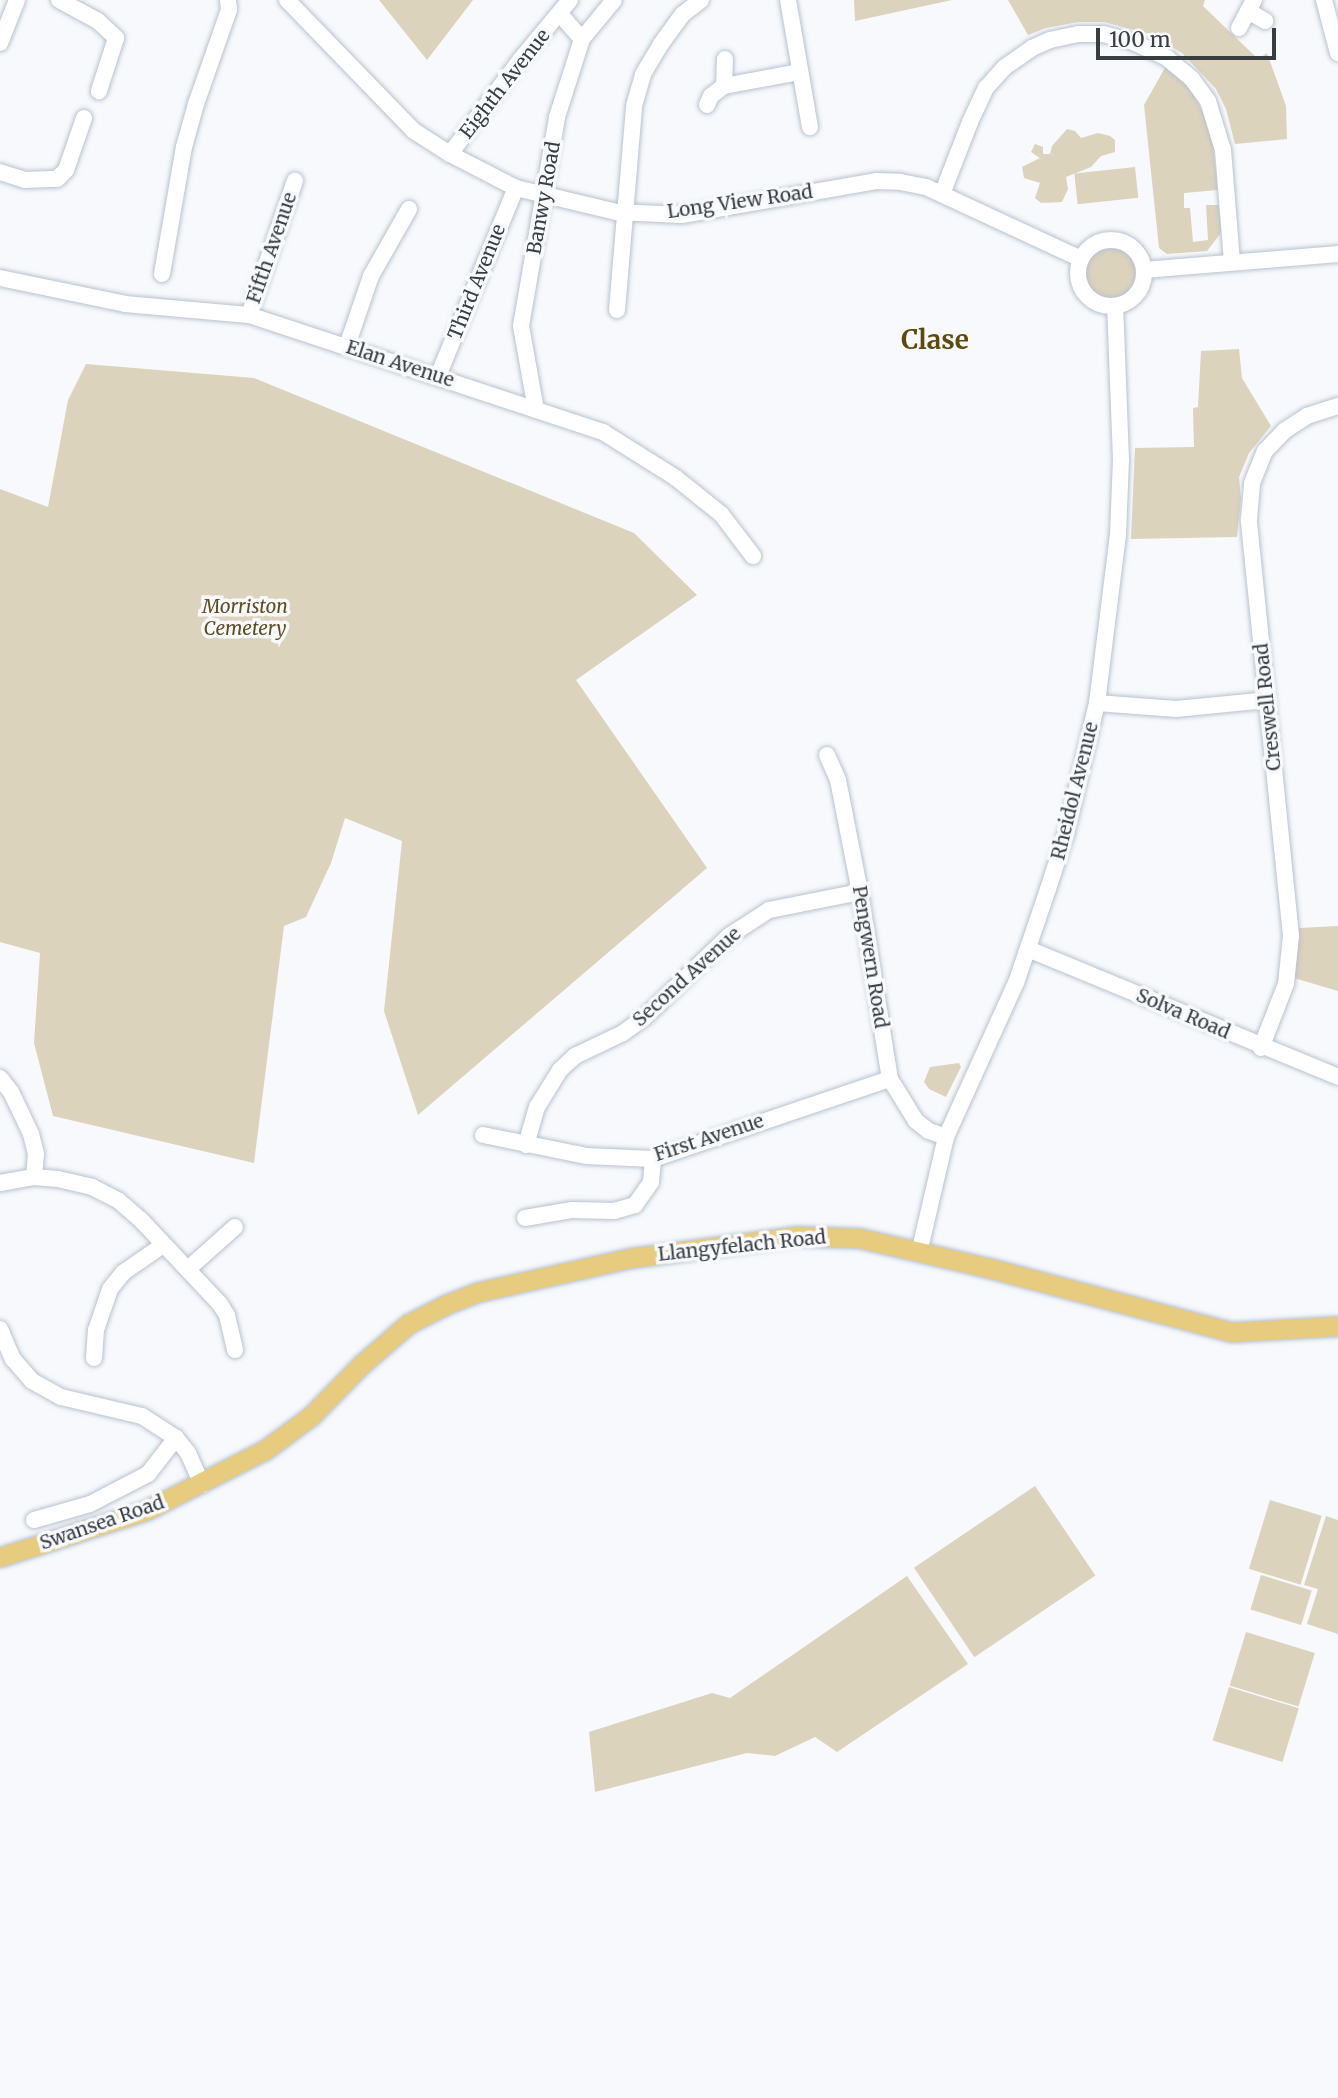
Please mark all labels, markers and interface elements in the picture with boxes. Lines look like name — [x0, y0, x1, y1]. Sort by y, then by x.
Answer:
scale bar — [1100, 14, 1280, 58]
street label: Eighth Avenue — [455, 25, 555, 143]
text: 100 m — [1109, 26, 1171, 53]
street label: Banwy Road — [523, 140, 565, 256]
street label: Long View Road — [666, 180, 814, 224]
street label: Fifth Avenue — [242, 190, 302, 306]
street label: Third Avenue — [443, 221, 511, 343]
district label: Clase — [901, 324, 969, 356]
street label: Elan Avenue — [343, 336, 457, 392]
park label: Morriston Cemetery — [202, 596, 288, 640]
street label: Creswell Road — [1250, 642, 1286, 772]
street label: Rheidol Avenue — [1047, 720, 1103, 862]
street label: Pengwern Road — [847, 884, 893, 1030]
street label: Second Avenue — [628, 923, 746, 1031]
street label: Solva Road — [1133, 984, 1233, 1044]
street label: First Avenue — [651, 1110, 767, 1166]
street label: Llangyfelach Road — [657, 1226, 827, 1266]
street label: Swansea Road — [37, 1491, 167, 1555]

